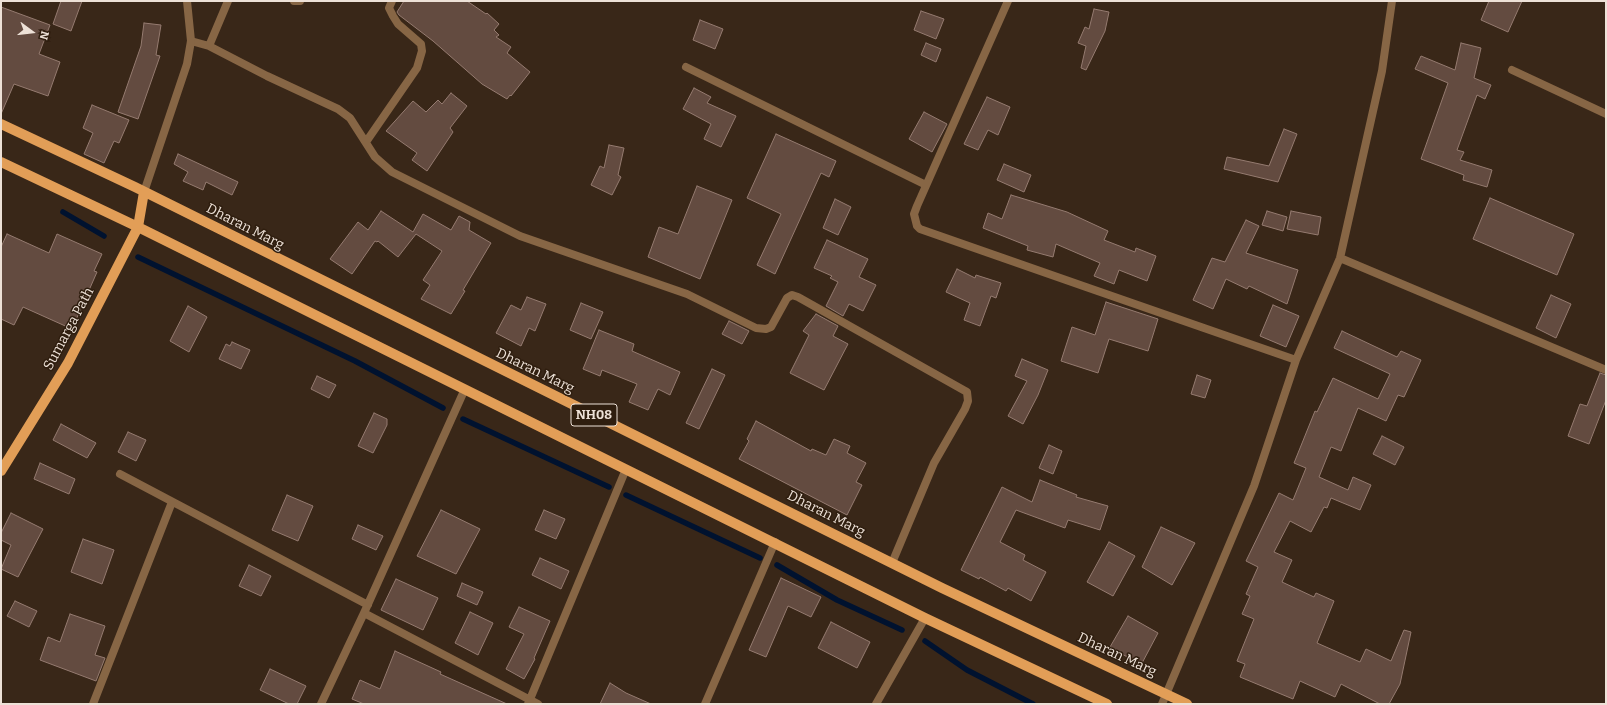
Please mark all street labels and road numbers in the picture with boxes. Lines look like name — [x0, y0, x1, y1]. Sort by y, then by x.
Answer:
street label: Dharan Marg — [203, 200, 287, 254]
street label: Sumarga Path — [40, 285, 98, 373]
street label: Dharan Marg — [493, 345, 577, 397]
road number: NH08 — [571, 404, 617, 426]
street label: Dharan Marg — [784, 487, 868, 541]
street label: Dharan Marg — [1075, 629, 1159, 681]

